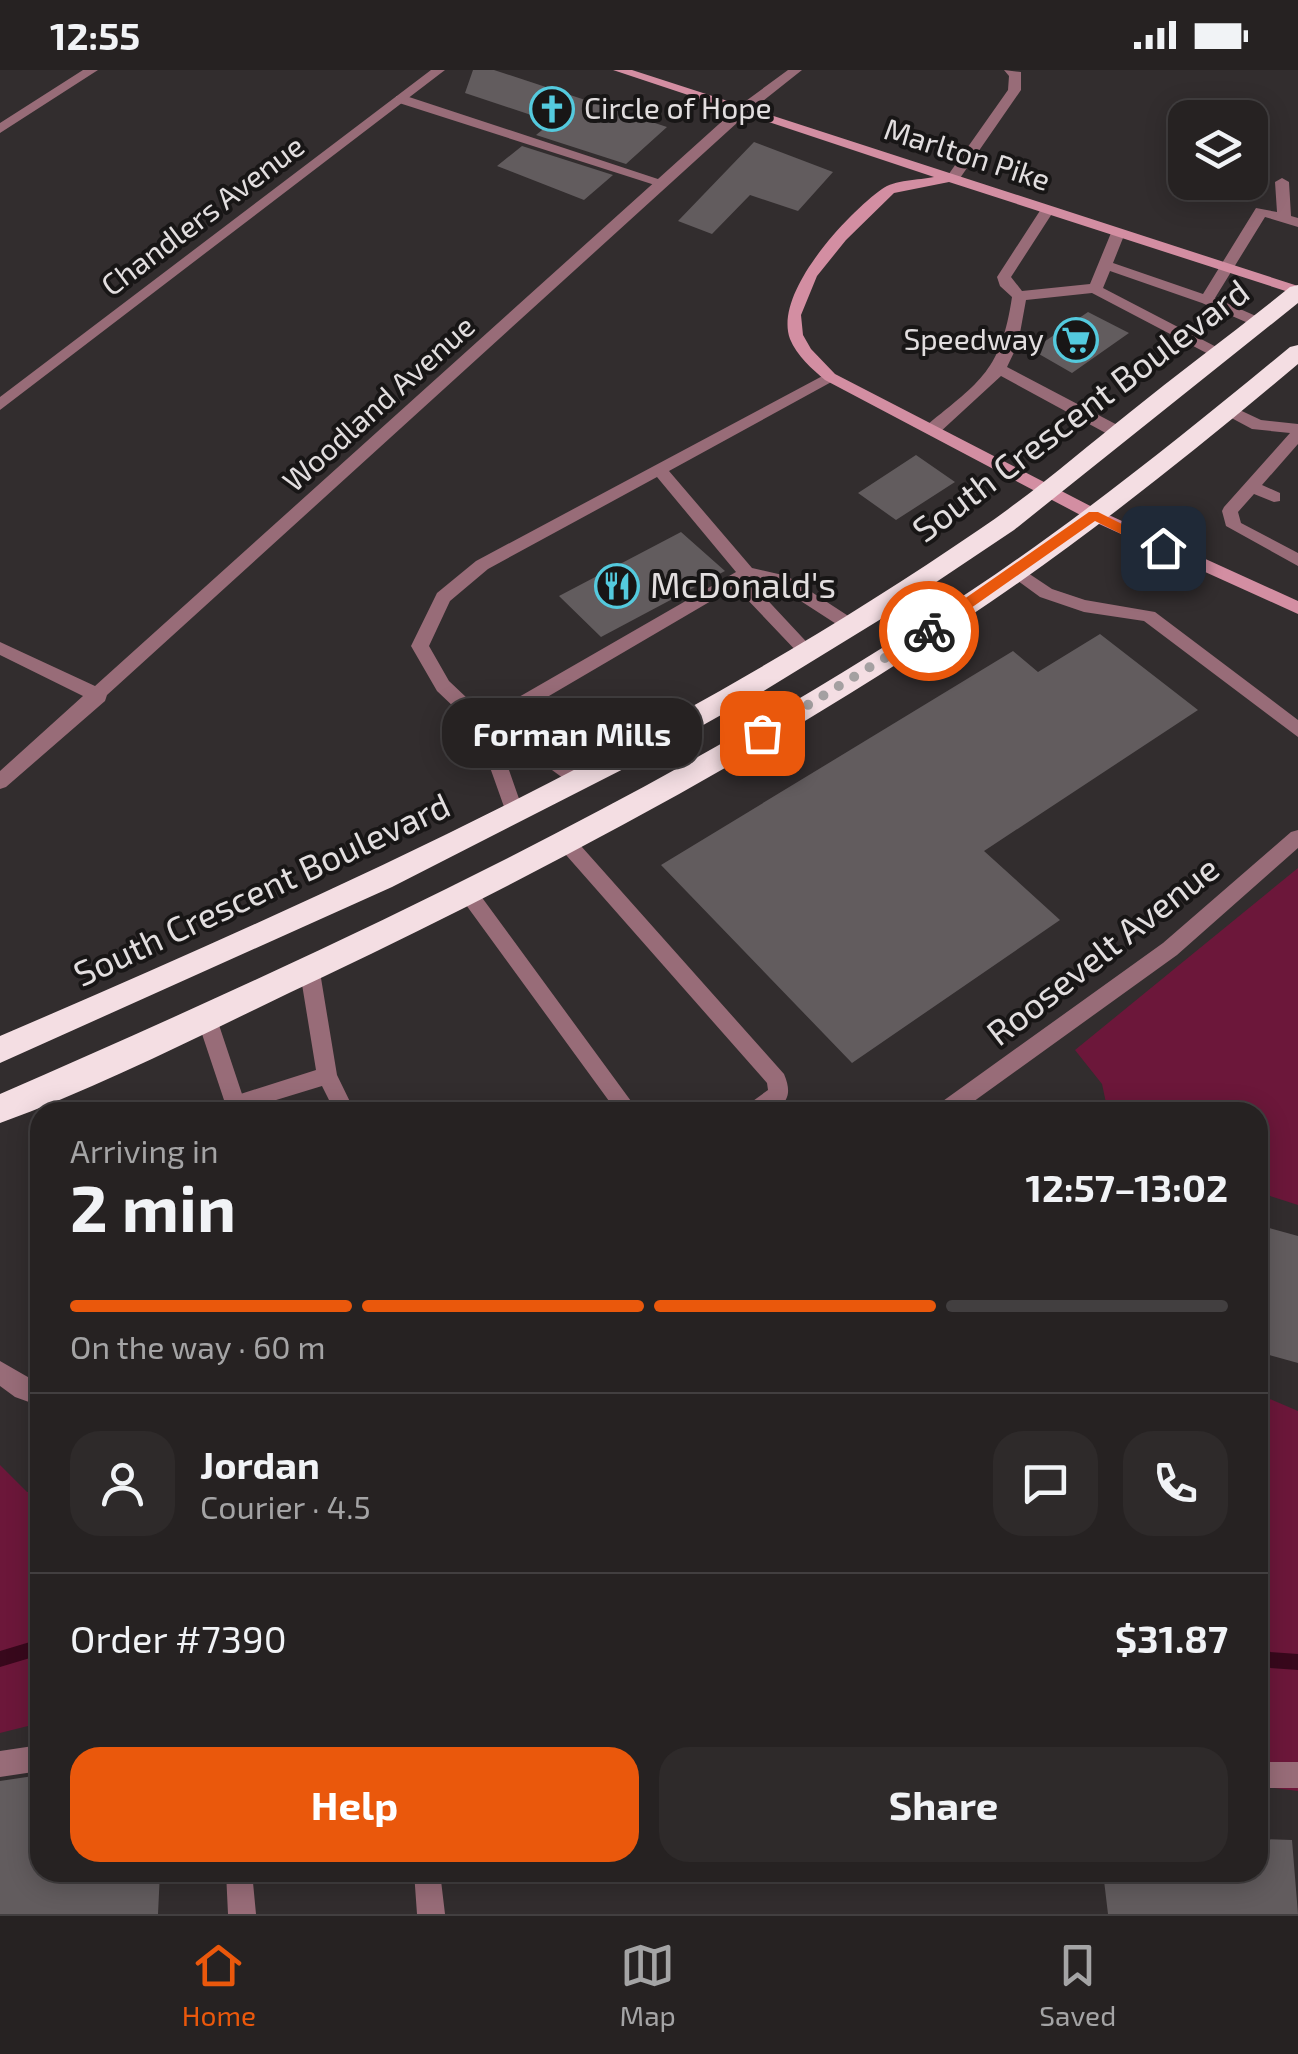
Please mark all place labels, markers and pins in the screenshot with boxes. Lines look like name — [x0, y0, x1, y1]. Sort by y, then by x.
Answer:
church icon: Circle of Hope — [529, 86, 575, 132]
place label: Circle of Hope — [584, 89, 772, 125]
supermarket icon: Speedway — [1053, 317, 1099, 363]
place label: Speedway — [903, 320, 1044, 356]
pin — [1121, 506, 1206, 591]
restaurant icon: McDonald's — [594, 563, 640, 609]
place label: McDonald's — [650, 563, 836, 605]
pin — [720, 691, 805, 776]
callout: Forman Mills — [442, 698, 702, 768]

